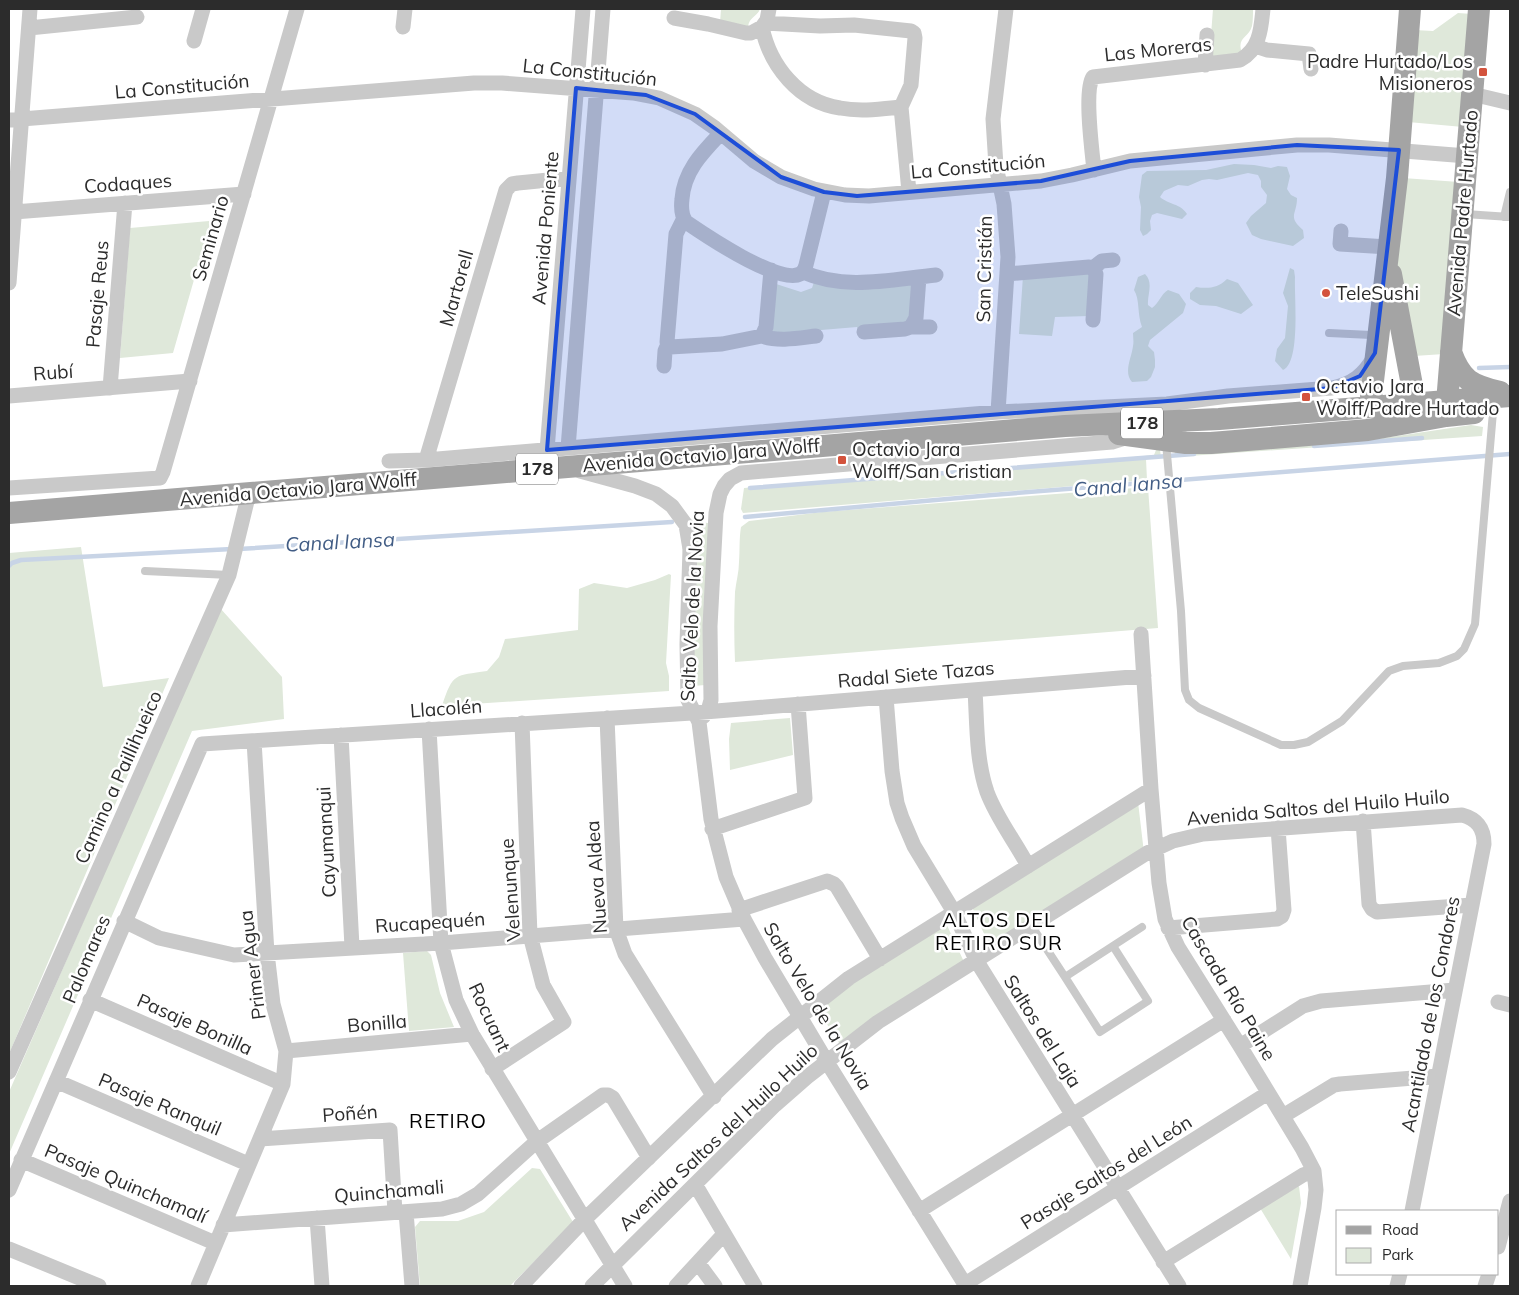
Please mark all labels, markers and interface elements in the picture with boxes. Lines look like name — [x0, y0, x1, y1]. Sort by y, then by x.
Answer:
street label: Las Moreras — [1103, 31, 1213, 67]
place label: Padre Hurtado/Los Misioneros — [1307, 49, 1473, 95]
street label: La Constitución — [522, 53, 658, 91]
marker: Padre Hurtado/Los Misioneros — [1477, 66, 1489, 78]
street label: La Constitución — [114, 68, 250, 104]
street label: Avenida Padre Hurtado — [1441, 109, 1483, 317]
street label: La Constitución — [910, 148, 1046, 184]
street label: Avenida Poniente — [526, 150, 564, 306]
street label: Codaques — [83, 168, 173, 198]
street label: Seminario — [186, 192, 234, 284]
street label: San Cristián — [971, 215, 997, 323]
street label: Pasaje Reus — [80, 239, 114, 349]
street label: Martorell — [434, 247, 478, 329]
place label: TeleSushi — [1336, 281, 1419, 305]
marker: TeleSushi — [1320, 287, 1332, 299]
street label: Rubí — [32, 359, 75, 385]
place label: Octavio Jara Wolff/Padre Hurtado — [1316, 374, 1499, 420]
marker: Octavio Jara Wolff/Padre Hurtado — [1300, 391, 1312, 403]
road number: 178 — [1121, 408, 1163, 438]
street label: Avenida Octavio Jara Wolff — [581, 433, 821, 477]
place label: Octavio Jara Wolff/San Cristian — [852, 437, 1012, 483]
road number: 178 — [516, 454, 558, 484]
marker: Octavio Jara Wolff/San Cristian — [836, 454, 848, 466]
street label: Avenida Octavio Jara Wolff — [178, 467, 418, 511]
water label: Canal Iansa — [1072, 467, 1184, 502]
street label: Salto Velo de la Novia — [675, 510, 709, 702]
water label: Canal Iansa — [284, 526, 395, 557]
street label: Radal Siete Tazas — [837, 655, 995, 693]
street label: Camino a Paillihueico — [69, 687, 167, 867]
street label: Llacolén — [409, 694, 483, 722]
street label: Avenida Saltos del Huilo Huilo — [1186, 784, 1450, 830]
street label: Cayumanqui — [311, 786, 341, 898]
street label: Nueva Aldea — [580, 820, 612, 934]
street label: Velenunque — [494, 838, 526, 942]
street label: Acantilado de los Condores — [1395, 894, 1465, 1134]
street label: Rucapequén — [374, 906, 486, 938]
district label: ALTOS DEL RETIRO SUR — [935, 907, 1063, 955]
street label: Primer Agua — [233, 909, 271, 1021]
street label: Palomares — [57, 911, 115, 1007]
street label: Cascada Río Paine — [1176, 911, 1282, 1065]
street label: Salto Velo de la Novia — [758, 918, 878, 1094]
street label: Saltos del Laja — [999, 970, 1087, 1092]
street label: Rocuant — [464, 979, 517, 1056]
street label: Pasaje Bonilla — [134, 988, 256, 1060]
street label: Bonilla — [346, 1008, 408, 1038]
street label: Avenida Saltos del Huilo Huilo — [613, 1038, 823, 1236]
street label: Pasaje Ranquil — [95, 1067, 225, 1141]
street label: Poñén — [322, 1099, 378, 1127]
district label: RETIRO — [409, 1108, 487, 1133]
street label: Pasaje Saltos del León — [1016, 1110, 1196, 1234]
street label: Pasaje Quinchamalí — [41, 1138, 212, 1229]
street label: Quinchamali — [333, 1174, 445, 1208]
legend — [1336, 1210, 1499, 1275]
text: Road — [1382, 1220, 1419, 1239]
text: Park — [1382, 1245, 1414, 1264]

